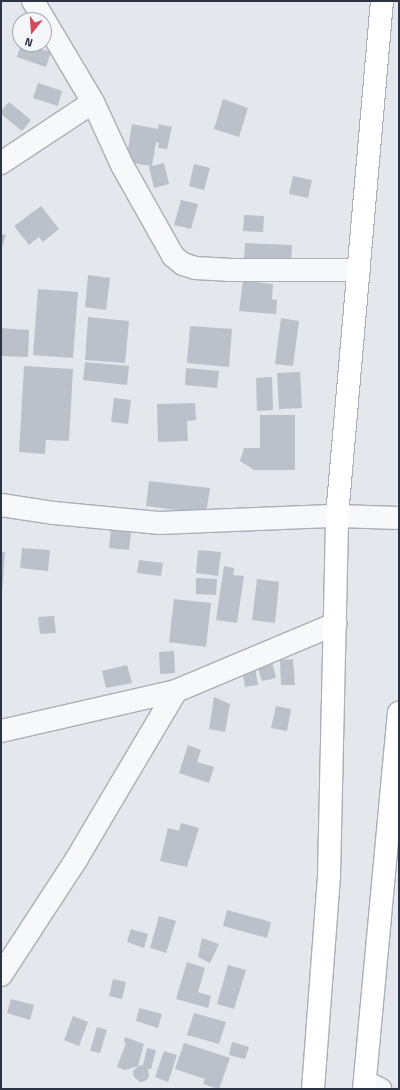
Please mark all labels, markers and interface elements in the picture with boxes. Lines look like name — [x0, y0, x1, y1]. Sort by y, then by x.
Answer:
north arrow — [12, 12, 52, 52]
text: N — [23, 34, 35, 51]

